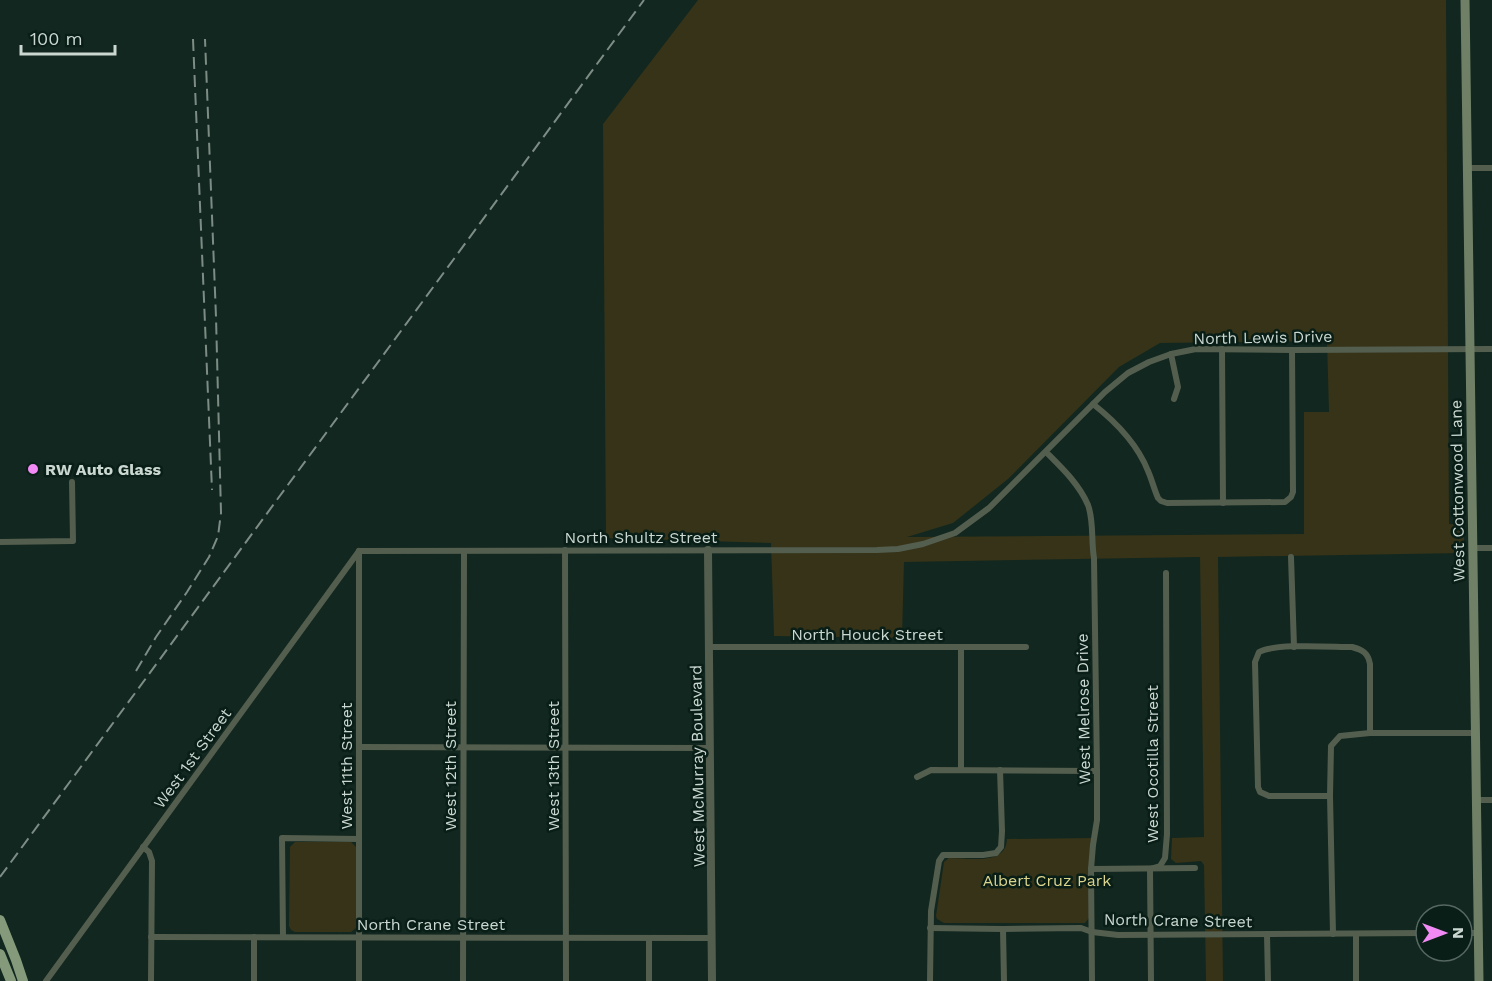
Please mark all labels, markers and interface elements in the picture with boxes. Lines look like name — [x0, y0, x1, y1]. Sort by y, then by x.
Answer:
scale bar — [21, 18, 116, 56]
text: 100 m — [30, 28, 83, 49]
street label: North Lewis Drive — [1193, 327, 1333, 348]
street label: West Cottonwood Lane — [1446, 400, 1469, 582]
place label: RW Auto Glass — [45, 460, 161, 479]
marker: RW Auto Glass — [26, 462, 40, 476]
street label: North Shultz Street — [565, 528, 718, 547]
street label: North Houck Street — [791, 625, 943, 644]
street label: West Melrose Drive — [1073, 633, 1094, 785]
street label: West McMurray Boulevard — [686, 665, 709, 867]
street label: West Ocotilla Street — [1143, 685, 1162, 843]
street label: West 12th Street — [441, 701, 460, 831]
street label: West 13th Street — [544, 701, 563, 831]
street label: West 11th Street — [337, 702, 356, 830]
street label: West 1st Street — [150, 704, 235, 812]
park label: Albert Cruz Park — [983, 871, 1111, 890]
north arrow — [1414, 903, 1474, 963]
street label: North Crane Street — [1104, 910, 1253, 931]
street label: North Crane Street — [357, 915, 506, 934]
text: N — [1449, 927, 1468, 939]

